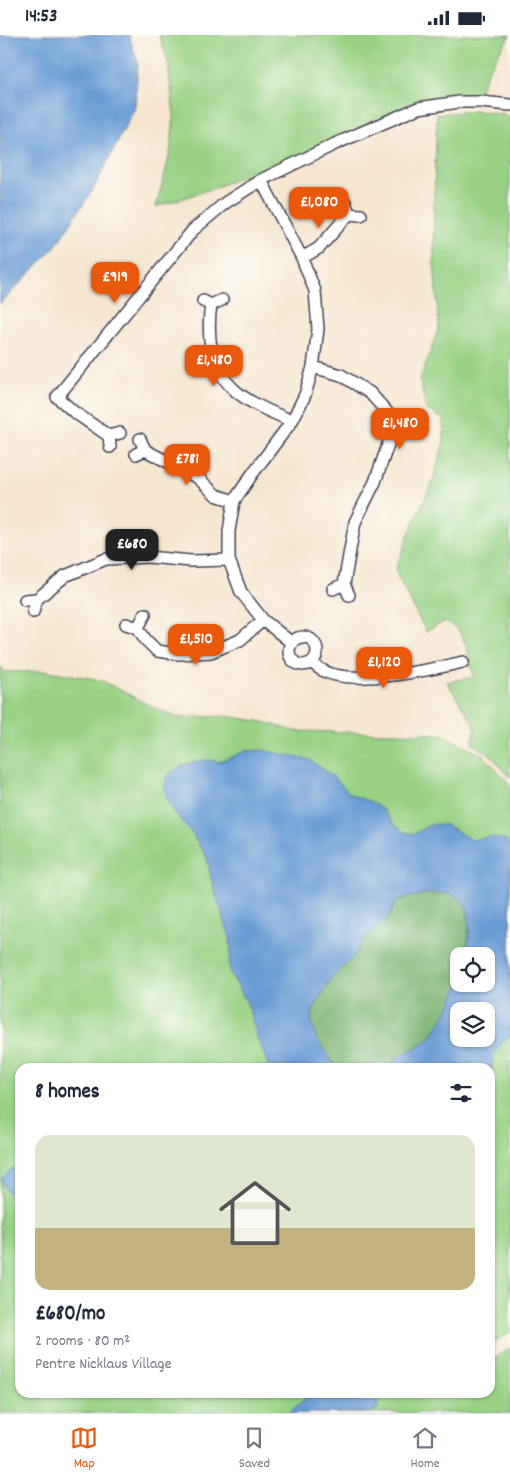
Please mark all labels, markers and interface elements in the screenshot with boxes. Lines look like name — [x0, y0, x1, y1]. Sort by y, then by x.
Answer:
text: 14:53 — [25, 4, 57, 31]
pin: £1,080 — [278, 187, 360, 229]
text: £1,080 — [300, 191, 338, 214]
pin: £919 — [85, 261, 145, 304]
text: £919 — [102, 266, 128, 289]
pin: £1,480 — [173, 345, 255, 387]
text: £1,480 — [196, 349, 232, 372]
pin: £1,480 — [359, 407, 441, 450]
text: £1,480 — [382, 412, 418, 435]
pin: £781 — [157, 443, 217, 486]
text: £781 — [175, 448, 199, 471]
pin: £680 — [102, 529, 162, 571]
text: £680 — [117, 533, 147, 556]
pin: £1,510 — [155, 623, 237, 666]
text: £1,510 — [179, 628, 213, 651]
pin: £1,120 — [343, 647, 425, 689]
text: £1,120 — [367, 651, 401, 674]
map controls — [450, 947, 495, 1047]
button: locate — [450, 947, 495, 992]
button: layers — [450, 1002, 495, 1047]
text: 8 homes — [35, 1078, 100, 1108]
icon: filters — [447, 1079, 475, 1107]
icon: home — [210, 1168, 300, 1258]
text: £680/mo — [35, 1300, 105, 1330]
text: 2 rooms · 80 m² — [35, 1330, 130, 1353]
text: Pentre Nicklaus Village — [35, 1353, 171, 1376]
tab: Map — [70, 1424, 98, 1474]
tab: Saved — [239, 1424, 270, 1474]
tab: Home — [411, 1424, 440, 1474]

